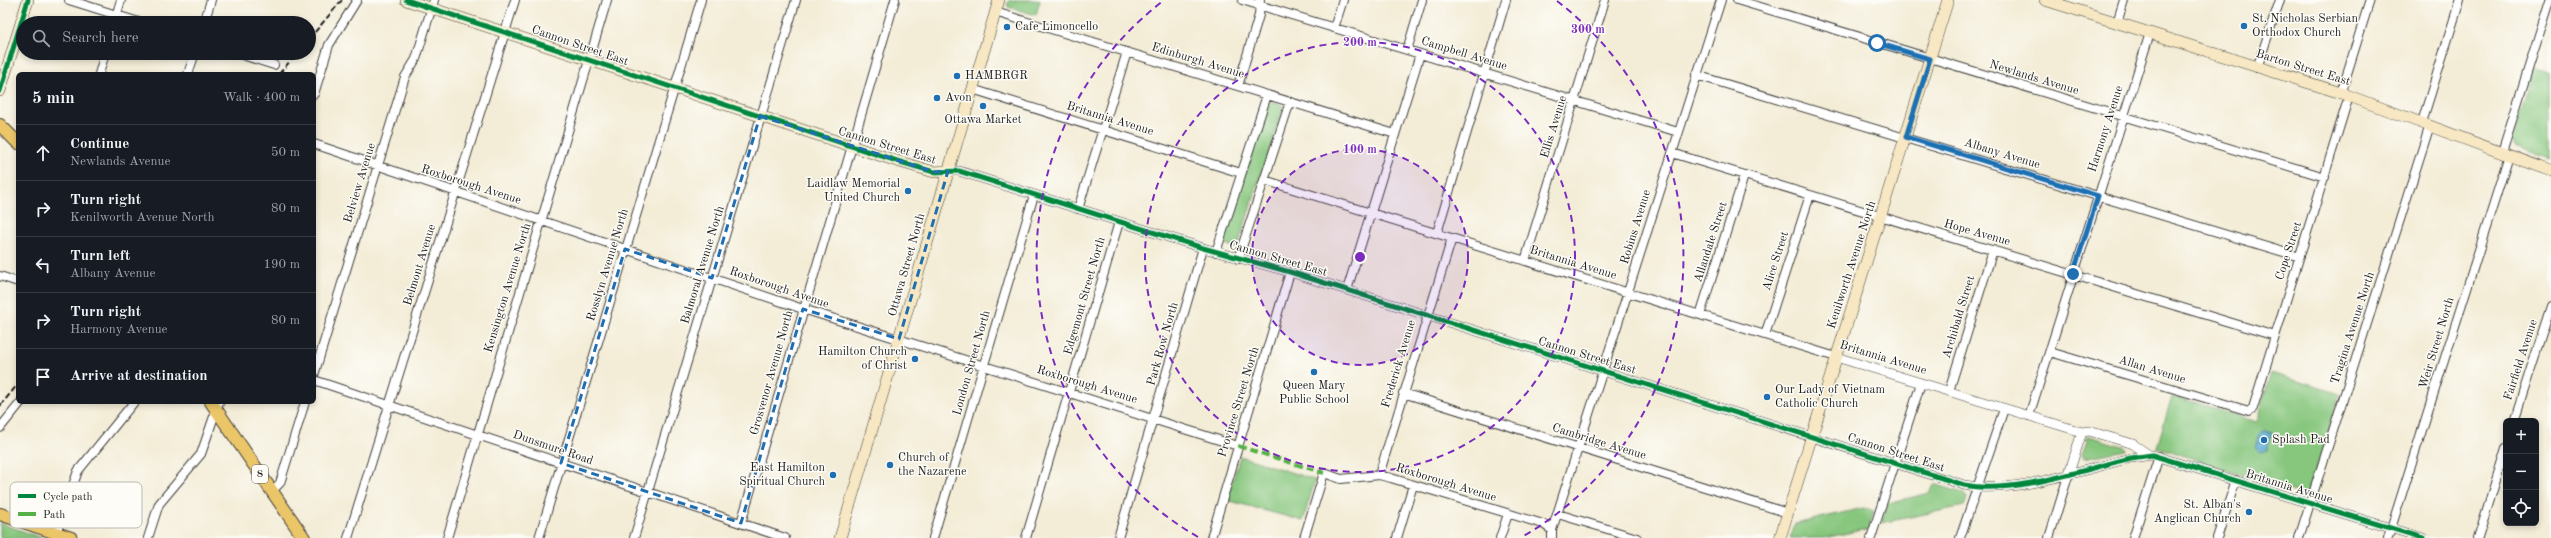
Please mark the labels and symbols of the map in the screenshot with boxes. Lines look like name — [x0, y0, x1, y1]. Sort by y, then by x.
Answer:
place label: St. Nicholas Serbian Orthodox Church — [2252, 13, 2358, 39]
place label: Cafe Limoncello — [1015, 21, 1098, 33]
marker: St. Nicholas Serbian Orthodox Church — [2239, 21, 2249, 31]
marker: Cafe Limoncello — [1002, 22, 1012, 32]
street label: Cannon Street East — [530, 24, 630, 68]
text: 300 m — [1571, 24, 1605, 36]
route start — [1868, 34, 1886, 52]
street label: Campbell Avenue — [1420, 35, 1509, 73]
text: 200 m — [1343, 37, 1377, 49]
street label: Edinburgh Avenue — [1150, 41, 1246, 81]
street label: Barton Street East — [2254, 48, 2352, 88]
street label: Newlands Avenue — [1988, 59, 2081, 97]
place label: HAMBRGR — [965, 70, 1028, 82]
marker: HAMBRGR — [952, 71, 962, 81]
street label: Harmony Avenue — [2086, 84, 2126, 174]
place label: Avon — [945, 92, 972, 104]
marker: Avon — [932, 93, 942, 103]
street label: Ellis Avenue — [1539, 94, 1569, 160]
street label: Britannia Avenue — [1065, 100, 1155, 138]
marker: Ottawa Market — [978, 101, 988, 111]
place label: Ottawa Market — [944, 114, 1022, 126]
street label: Cannon Street East — [837, 125, 937, 167]
street label: Albany Avenue — [1963, 137, 2042, 171]
street label: Belview Avenue — [342, 141, 378, 224]
text: 100 m — [1343, 144, 1377, 156]
street label: Roxborough Avenue — [420, 163, 523, 207]
place label: Laidlaw Memorial United Church — [807, 178, 900, 204]
marker: Laidlaw Memorial United Church — [903, 186, 913, 196]
street label: Robins Avenue — [1619, 188, 1653, 266]
street label: Kenilworth Avenue North — [1826, 199, 1878, 330]
street label: Allandale Street — [1692, 200, 1730, 284]
street label: Balmoral Avenue North — [679, 204, 727, 325]
street label: Rosslyn Avenue North — [585, 207, 631, 323]
street label: Ottawa Street North — [887, 212, 928, 318]
street label: Hope Avenue — [1942, 218, 2012, 248]
street label: Cope Street — [2274, 220, 2304, 282]
street label: Kensington Avenue North — [483, 221, 534, 354]
street label: Belmont Avenue — [402, 222, 438, 307]
street label: Alice Street — [1761, 230, 1791, 292]
street label: Edgemont Street North — [1062, 235, 1108, 356]
street label: Cannon Street East — [1228, 239, 1328, 279]
street label: Britannia Avenue — [1528, 244, 1618, 282]
centre of rings — [1353, 250, 1367, 264]
street label: Roxborough Avenue — [728, 265, 831, 311]
route end — [2064, 265, 2082, 283]
street label: Tragina Avenue North — [2329, 270, 2377, 386]
street label: Archibald Street — [1941, 274, 1977, 360]
street label: Weir Street North — [2417, 296, 2457, 390]
street label: Park Row North — [1145, 301, 1181, 387]
street label: Grosvenor Avenue North — [748, 309, 796, 437]
street label: London Street North — [951, 309, 993, 417]
street label: Frederick Avenue — [1380, 318, 1418, 409]
street label: Fairfield Avenue — [2502, 318, 2540, 402]
street label: Cannon Street East — [1537, 335, 1637, 377]
street label: Britannia Avenue — [1838, 339, 1928, 377]
street label: Province Street North — [1216, 345, 1262, 459]
place label: Hamilton Church of Christ — [818, 346, 907, 372]
marker: Hamilton Church of Christ — [910, 354, 920, 364]
street label: Allan Avenue — [2117, 354, 2187, 386]
street label: Roxborough Avenue — [1035, 364, 1139, 406]
marker: Queen Mary Public School — [1309, 367, 1319, 377]
place label: Queen Mary Public School — [1279, 380, 1349, 406]
place label: Our Lady of Vietnam Catholic Church — [1775, 384, 1885, 410]
marker: Our Lady of Vietnam Catholic Church — [1762, 392, 1772, 402]
street label: Cambridge Avenue — [1551, 422, 1648, 462]
street label: Dunsmure Road — [511, 429, 595, 467]
street label: Cannon Street East — [1846, 432, 1946, 474]
place label: Splash Pad — [2272, 434, 2330, 446]
marker: Splash Pad — [2259, 435, 2269, 445]
place label: Church of the Nazarene — [898, 452, 967, 478]
marker: Church of the Nazarene — [885, 460, 895, 470]
place label: East Hamilton Spiritual Church — [739, 462, 826, 488]
street label: Roxborough Avenue — [1394, 462, 1498, 504]
road number: 8 — [252, 465, 268, 483]
street label: Britannia Avenue — [2244, 468, 2334, 506]
marker: East Hamilton Spiritual Church — [828, 470, 838, 480]
legend — [10, 482, 142, 528]
text: Cycle path — [43, 492, 93, 503]
place label: St. Alban's Anglican Church — [2154, 499, 2241, 525]
marker: St. Alban's Anglican Church — [2244, 507, 2254, 517]
text: Path — [43, 510, 65, 521]

